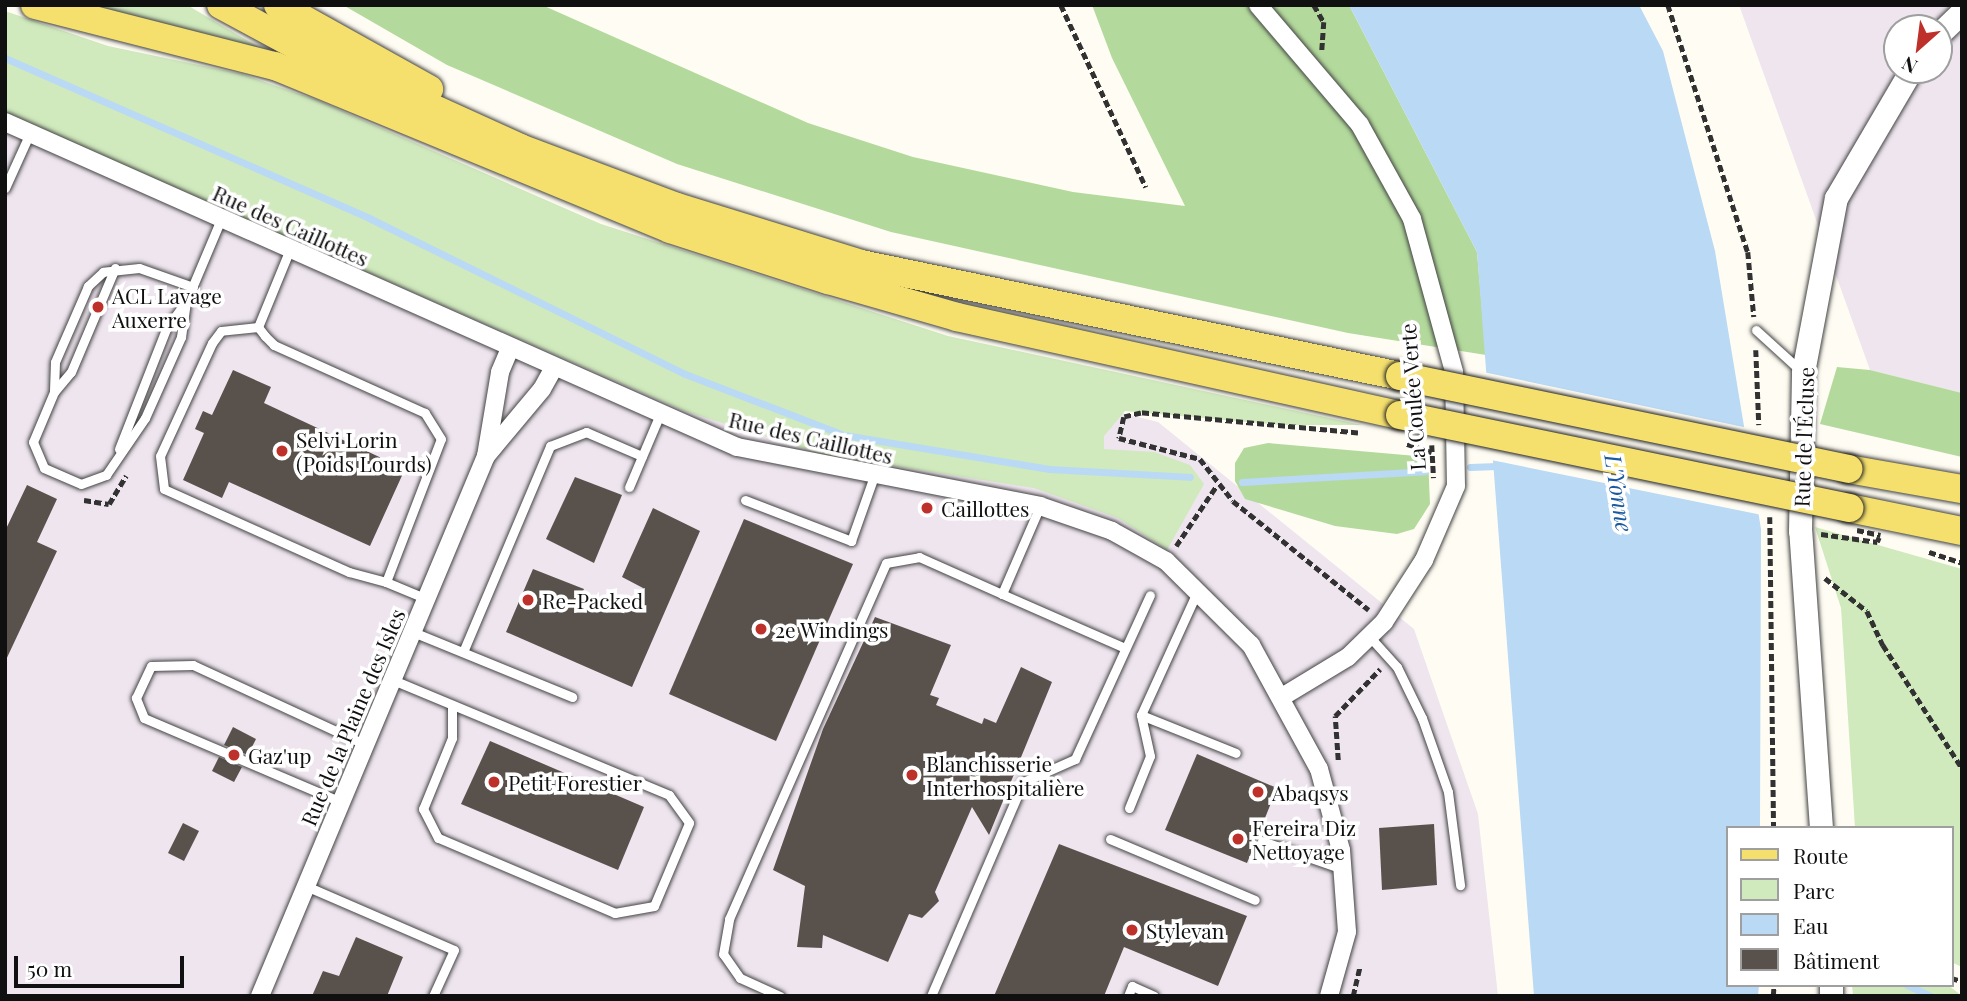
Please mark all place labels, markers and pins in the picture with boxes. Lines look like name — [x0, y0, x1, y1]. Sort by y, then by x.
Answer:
place label: ACL Lavage Auxerre — [112, 282, 222, 332]
marker: ACL Lavage Auxerre — [90, 299, 106, 315]
place label: Selvi Lorin (Poids Lourds) — [296, 426, 432, 476]
marker: Selvi Lorin (Poids Lourds) — [274, 443, 290, 459]
place label: Caillottes — [941, 495, 1029, 521]
marker: Caillottes — [919, 500, 935, 516]
place label: Re-Packed — [542, 587, 643, 613]
marker: Re-Packed — [520, 592, 536, 608]
place label: 2e Windings — [775, 616, 889, 642]
marker: 2e Windings — [753, 621, 769, 637]
place label: Gaz'up — [248, 742, 311, 768]
marker: Gaz'up — [226, 747, 242, 763]
place label: Blanchisserie Interhospitalière — [926, 750, 1084, 800]
marker: Blanchisserie Interhospitalière — [904, 767, 920, 783]
place label: Petit Forestier — [508, 769, 642, 795]
marker: Petit Forestier — [486, 774, 502, 790]
place label: Abaqsys — [1272, 779, 1349, 805]
marker: Abaqsys — [1250, 784, 1266, 800]
place label: Fereira Diz Nettoyage — [1252, 814, 1356, 864]
marker: Fereira Diz Nettoyage — [1230, 831, 1246, 847]
place label: Stylevan — [1146, 917, 1224, 943]
marker: Stylevan — [1124, 922, 1140, 938]

